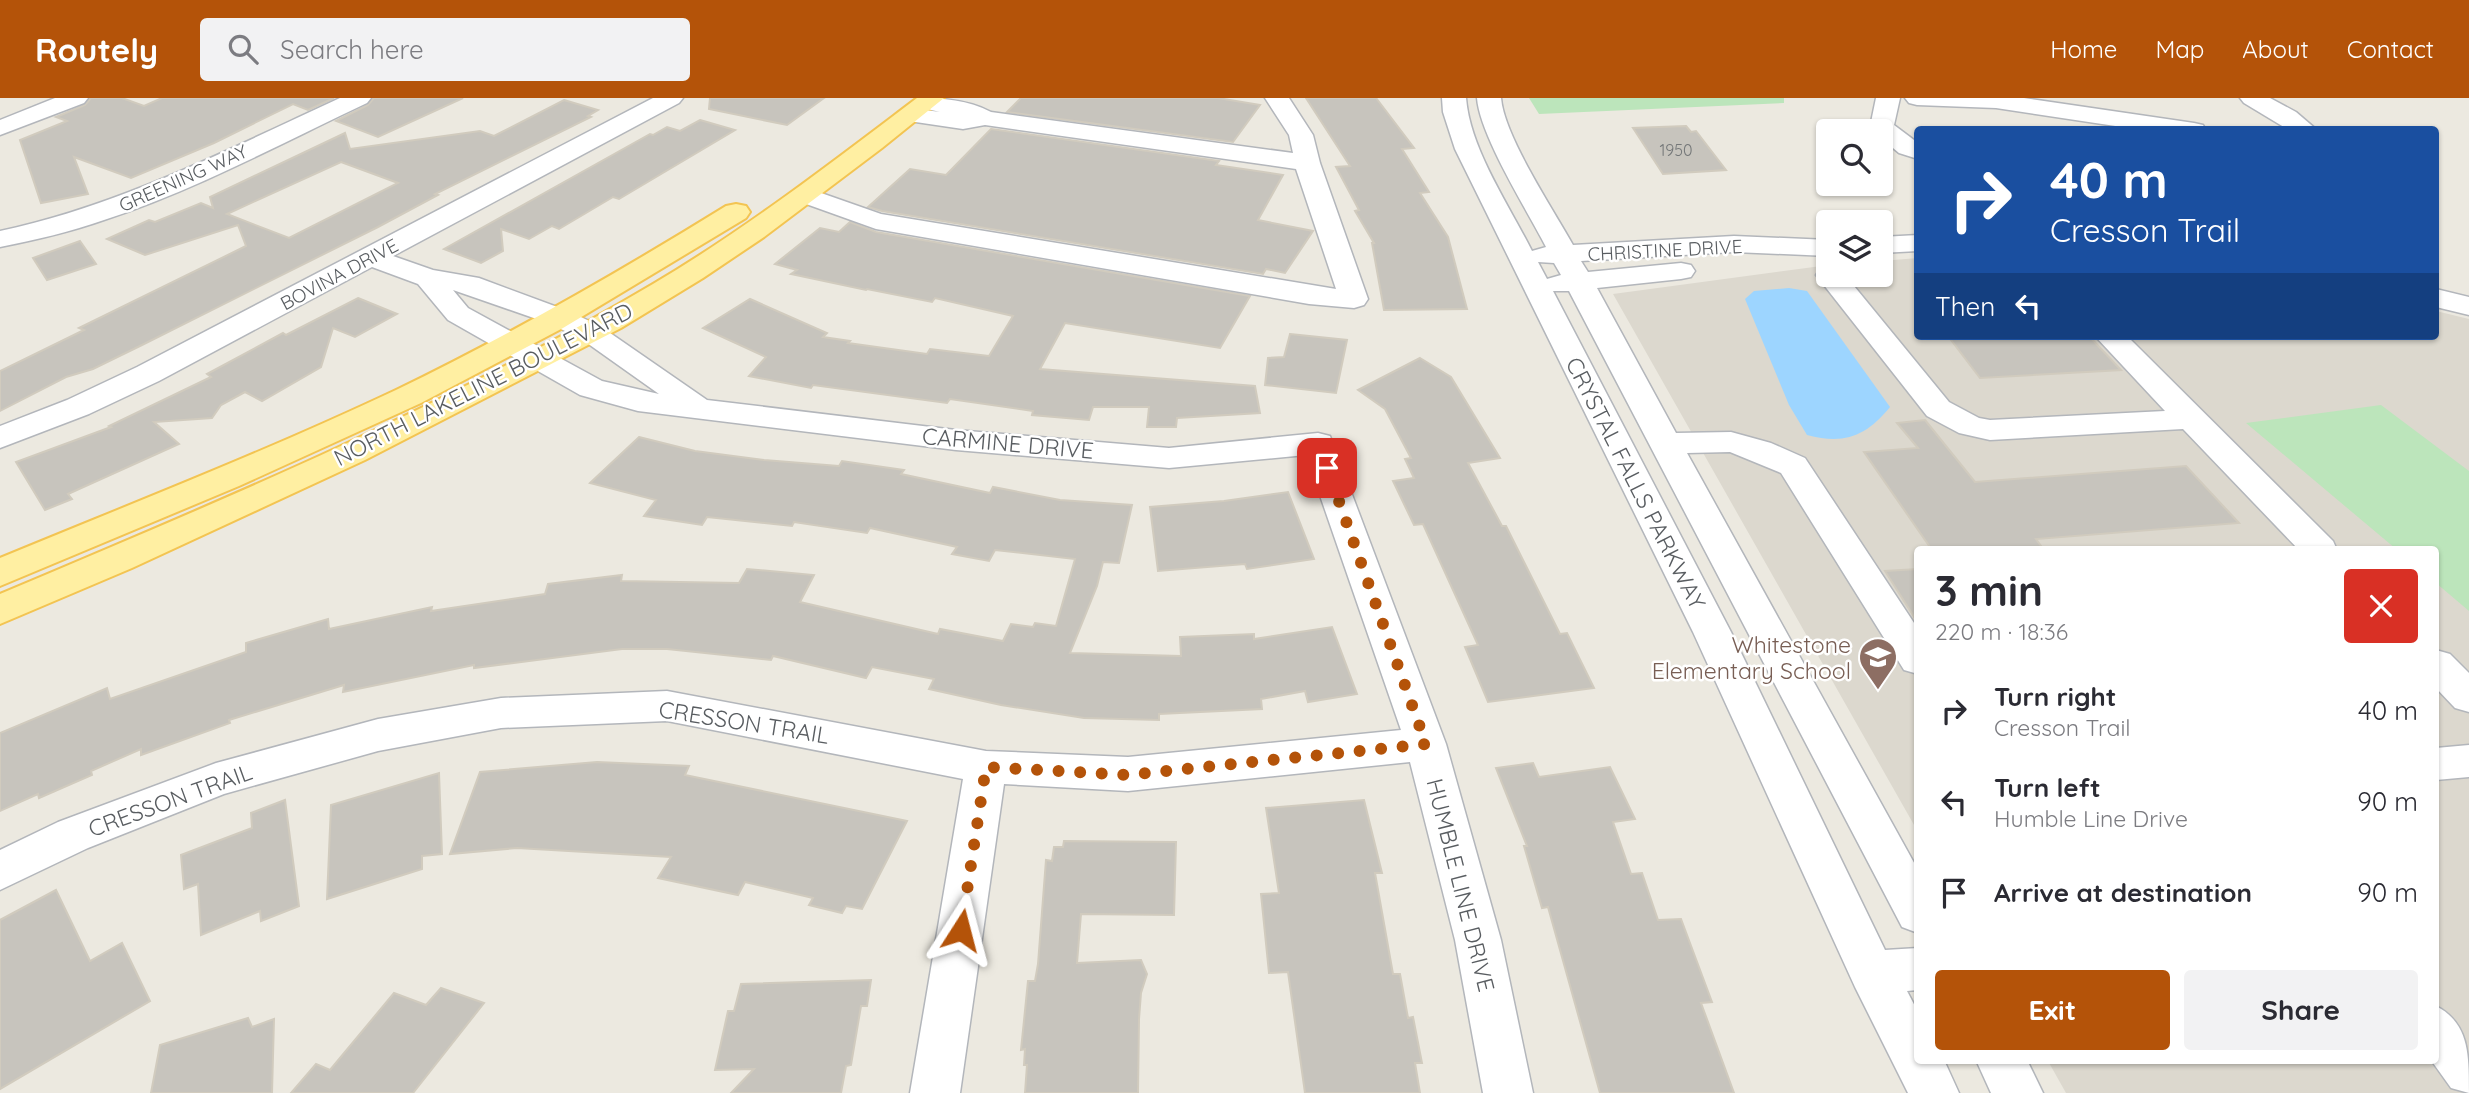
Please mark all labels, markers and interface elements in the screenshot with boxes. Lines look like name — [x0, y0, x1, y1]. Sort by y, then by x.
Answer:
search box — [200, 18, 690, 81]
text: Routely — [35, 29, 158, 70]
icon: search — [224, 30, 262, 68]
text: Search here — [280, 33, 424, 66]
text: Home — [2050, 34, 2117, 64]
text: Map — [2155, 34, 2204, 64]
text: About — [2242, 34, 2309, 64]
text: Contact — [2347, 34, 2434, 64]
map controls — [1816, 119, 1893, 287]
button: search — [1816, 119, 1893, 196]
street label: GREENING WAY — [115, 139, 251, 217]
house number: 1950 — [1659, 140, 1693, 160]
text: 40 m — [2050, 149, 2168, 210]
icon: right — [1935, 154, 2026, 245]
button: layers — [1816, 210, 1893, 287]
text: Cresson Trail — [2050, 210, 2240, 250]
street label: BOVINA DRIVE — [276, 233, 402, 315]
street label: CHRISTINE DRIVE — [1587, 234, 1743, 266]
icon: left — [2009, 287, 2047, 325]
text: Then — [1935, 290, 1995, 323]
street label: NORTH LAKELINE BOULEVARD — [329, 296, 637, 472]
street label: CRYSTAL FALLS PARKWAY — [1560, 352, 1712, 614]
street label: CARMINE DRIVE — [921, 421, 1095, 465]
pin — [1297, 438, 1357, 498]
icon: arrive — [1308, 449, 1346, 487]
text: 3 min — [1935, 564, 2043, 617]
button: close — [2344, 569, 2418, 643]
text: 220 m · 18:36 — [1935, 617, 2068, 646]
place label: Whitestone Elementary School — [1652, 630, 1851, 685]
school or university icon: Whitestone Elementary School — [1857, 636, 1899, 691]
text: Turn right — [1994, 680, 2116, 713]
icon: right — [1935, 692, 1973, 730]
street label: CRESSON TRAIL — [657, 694, 831, 750]
text: 40 m — [2358, 694, 2418, 727]
text: Cresson Trail — [1994, 713, 2131, 742]
street label: CRESSON TRAIL — [84, 757, 256, 843]
text: Turn left — [1994, 771, 2101, 804]
street label: HUMBLE LINE DRIVE — [1420, 775, 1502, 995]
icon: left — [1935, 783, 1973, 821]
text: 90 m — [2357, 785, 2418, 818]
text: Humble Line Drive — [1994, 804, 2188, 833]
icon: arrive — [1935, 874, 1973, 912]
text: Arrive at destination — [1994, 876, 2252, 909]
text: 90 m — [2357, 876, 2418, 909]
position arrow — [924, 893, 998, 967]
button: Exit — [1935, 970, 2170, 1050]
button: Share — [2184, 970, 2418, 1050]

